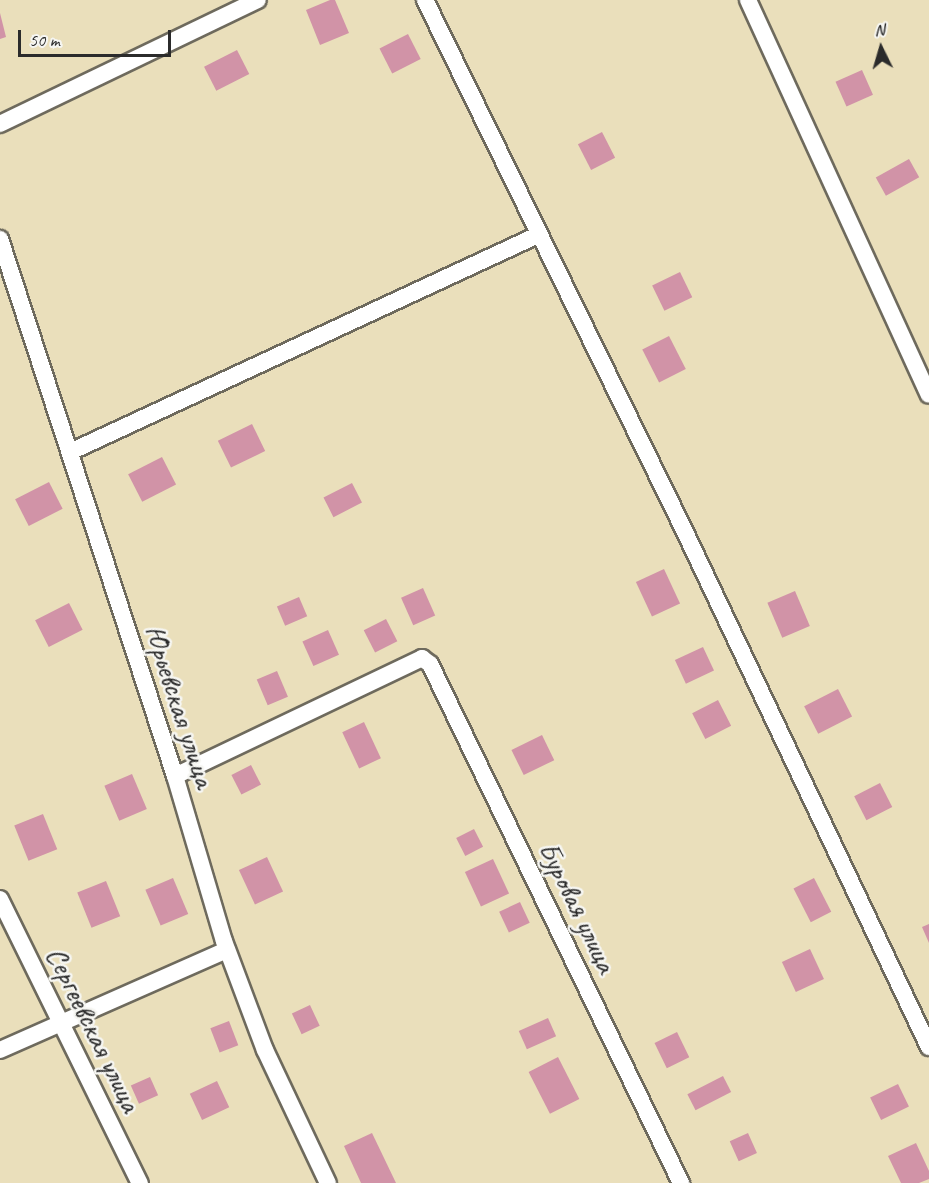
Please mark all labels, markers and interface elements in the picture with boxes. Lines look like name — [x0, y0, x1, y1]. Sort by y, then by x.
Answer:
scale bar — [21, 18, 174, 56]
north arrow — [851, 18, 911, 78]
text: N — [874, 20, 885, 40]
text: 50 m — [29, 29, 60, 51]
street label: Юрьевская улица — [137, 620, 223, 792]
street label: Буровая улица — [530, 835, 626, 979]
street label: Сергеевская улица — [38, 940, 150, 1118]

